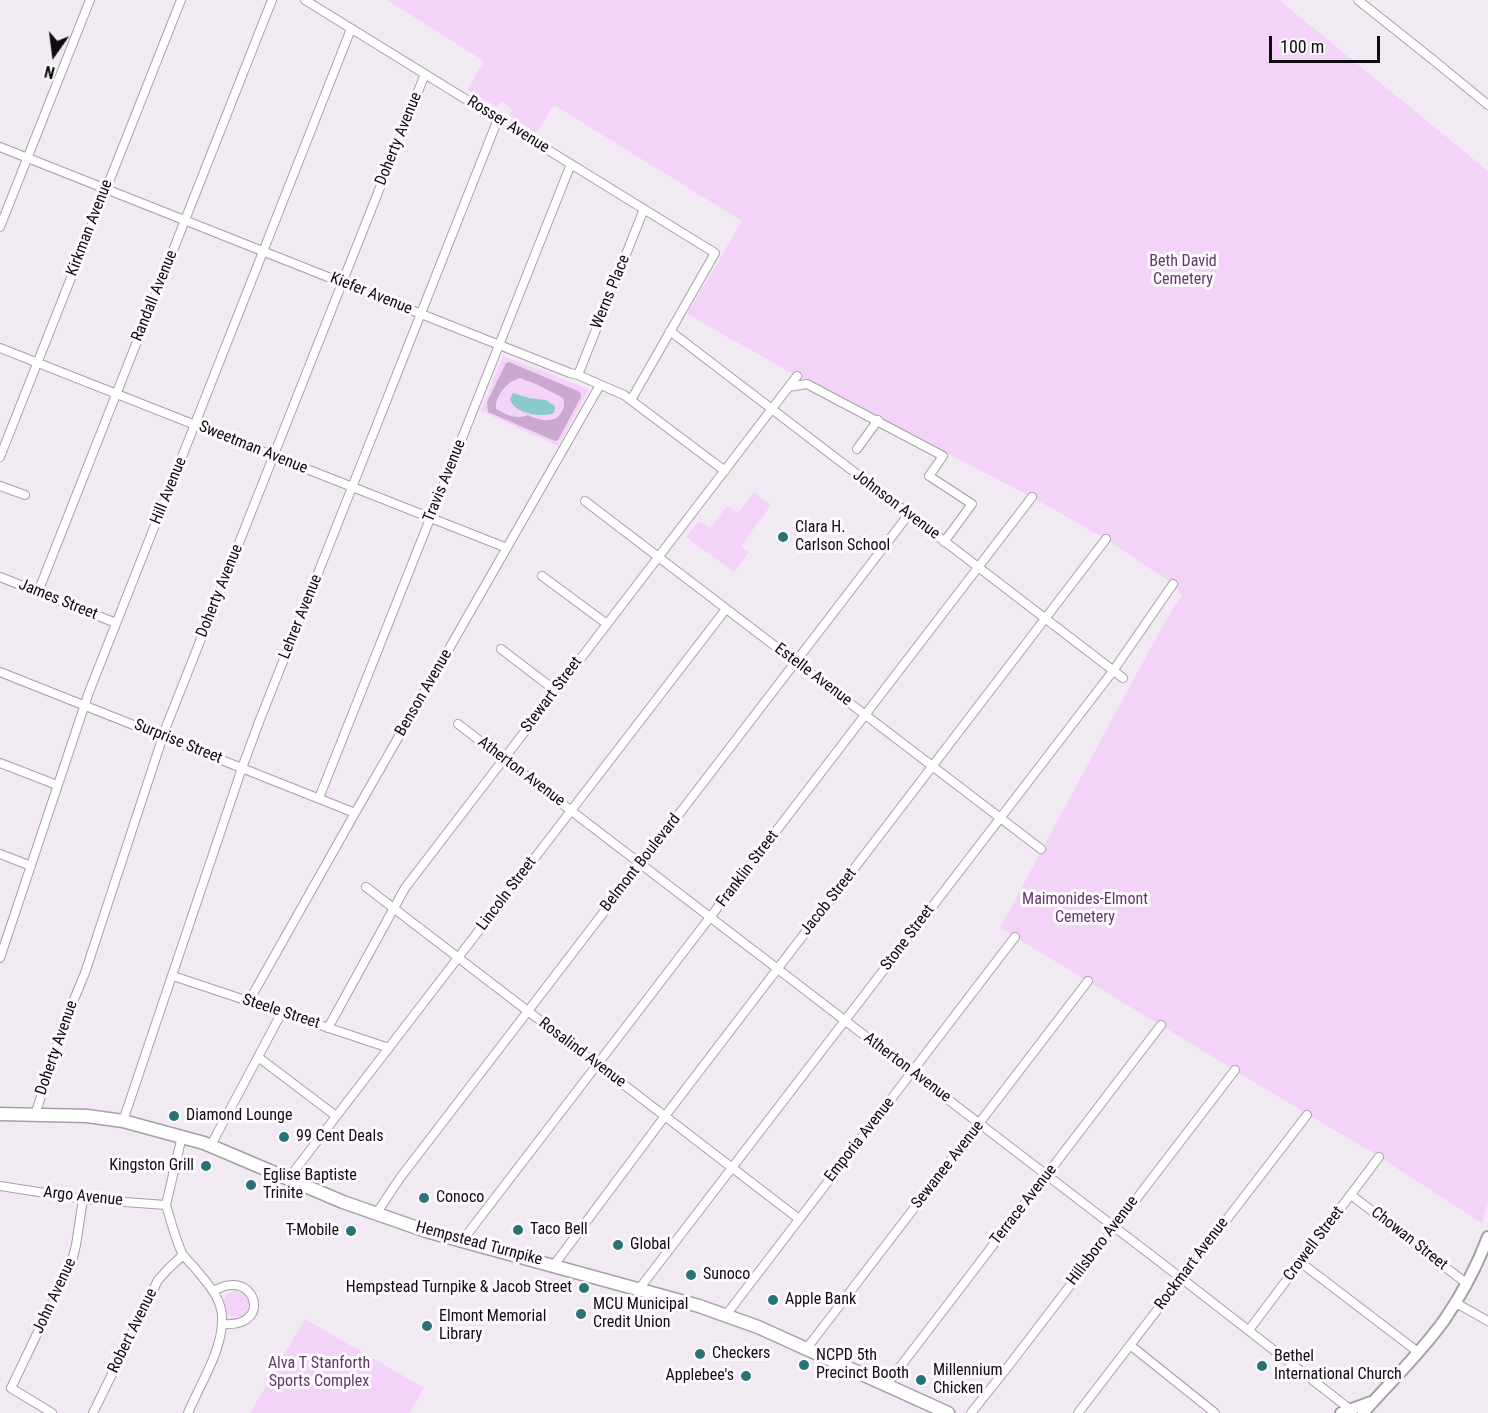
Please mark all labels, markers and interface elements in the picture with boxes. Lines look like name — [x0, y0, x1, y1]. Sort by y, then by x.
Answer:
north arrow — [24, 24, 84, 84]
scale bar — [1272, 24, 1383, 62]
text: 100 m — [1280, 36, 1324, 57]
text: N — [42, 62, 57, 82]
street label: Doherty Avenue — [372, 90, 426, 188]
street label: Rosser Avenue — [463, 92, 553, 158]
street label: Kirkman Avenue — [63, 177, 117, 279]
street label: Randall Avenue — [128, 248, 182, 344]
street label: Werns Place — [587, 252, 635, 332]
park label: Beth David Cemetery — [1149, 252, 1217, 290]
street label: Kiefer Avenue — [327, 269, 415, 319]
street label: Sweetman Avenue — [196, 417, 310, 479]
street label: Travis Avenue — [420, 437, 470, 525]
street label: Hill Avenue — [147, 455, 191, 527]
street label: Johnson Avenue — [849, 466, 943, 544]
place label: Clara H. Carlson School — [795, 518, 890, 556]
marker: Clara H. Carlson School — [776, 530, 790, 544]
street label: Doherty Avenue — [193, 542, 247, 640]
street label: Lehrer Avenue — [275, 572, 327, 662]
street label: James Street — [16, 575, 100, 625]
street label: Estelle Avenue — [770, 640, 856, 710]
street label: Benson Avenue — [391, 646, 457, 740]
street label: Stewart Street — [517, 653, 587, 737]
street label: Surprise Street — [131, 716, 225, 768]
street label: Atherton Avenue — [474, 733, 568, 811]
street label: Belmont Boulevard — [597, 810, 685, 916]
street label: Franklin Street — [713, 827, 783, 911]
street label: Lincoln Street — [473, 853, 541, 935]
street label: Jacob Street — [797, 865, 861, 939]
park label: Maimonides-Elmont Cemetery — [1022, 890, 1148, 928]
street label: Stone Street — [877, 901, 939, 975]
street label: Steele Street — [240, 990, 322, 1034]
street label: Doherty Avenue — [32, 998, 82, 1098]
street label: Rosalind Avenue — [535, 1014, 629, 1092]
street label: Atherton Avenue — [860, 1029, 954, 1107]
street label: Emporia Avenue — [821, 1094, 899, 1186]
place label: Diamond Lounge — [186, 1106, 292, 1126]
marker: Diamond Lounge — [167, 1109, 181, 1123]
street label: Sewanee Avenue — [908, 1117, 988, 1213]
place label: 99 Cent Deals — [296, 1127, 383, 1147]
marker: 99 Cent Deals — [277, 1130, 291, 1144]
place label: Kingston Grill — [109, 1156, 194, 1176]
marker: Kingston Grill — [199, 1159, 213, 1173]
street label: Terrace Avenue — [987, 1161, 1061, 1249]
place label: Eglise Baptiste Trinite — [263, 1166, 357, 1204]
marker: Eglise Baptiste Trinite — [244, 1178, 258, 1192]
street label: Argo Avenue — [42, 1183, 124, 1211]
place label: Conoco — [436, 1188, 484, 1208]
marker: Conoco — [417, 1191, 431, 1205]
street label: Hillsboro Avenue — [1063, 1193, 1143, 1289]
street label: Crowell Street — [1280, 1203, 1348, 1285]
street label: Chowan Street — [1367, 1203, 1451, 1275]
street label: Rockmart Avenue — [1151, 1214, 1233, 1314]
street label: Hempstead Turnpike — [414, 1218, 544, 1270]
place label: Taco Bell — [530, 1220, 588, 1240]
place label: T-Mobile — [286, 1221, 339, 1241]
marker: Taco Bell — [511, 1223, 525, 1237]
marker: T-Mobile — [344, 1224, 358, 1238]
place label: Global — [630, 1235, 670, 1255]
marker: Global — [611, 1238, 625, 1252]
street label: John Avenue — [29, 1255, 81, 1337]
place label: Sunoco — [703, 1265, 750, 1285]
marker: Sunoco — [684, 1268, 698, 1282]
place label: Hempstead Turnpike & Jacob Street — [346, 1278, 572, 1298]
marker: Hempstead Turnpike & Jacob Street — [577, 1281, 591, 1295]
street label: Robert Avenue — [104, 1286, 162, 1376]
place label: Apple Bank — [785, 1290, 856, 1310]
marker: Apple Bank — [766, 1293, 780, 1307]
place label: MCU Municipal Credit Union — [593, 1295, 688, 1333]
place label: Elmont Memorial Library — [439, 1307, 546, 1345]
marker: MCU Municipal Credit Union — [574, 1307, 588, 1321]
marker: Elmont Memorial Library — [420, 1319, 434, 1333]
place label: Checkers — [712, 1344, 770, 1364]
place label: NCPD 5th Precinct Booth — [816, 1346, 909, 1384]
marker: Checkers — [693, 1347, 707, 1361]
place label: Bethel International Church — [1274, 1347, 1402, 1385]
park label: Alva T Stanforth Sports Complex — [268, 1354, 370, 1392]
marker: NCPD 5th Precinct Booth — [797, 1358, 811, 1372]
marker: Bethel International Church — [1255, 1359, 1269, 1373]
place label: Millennium Chicken — [933, 1361, 1003, 1399]
place label: Applebee's — [666, 1366, 734, 1386]
marker: Applebee's — [739, 1369, 753, 1383]
marker: Millennium Chicken — [914, 1373, 928, 1387]

